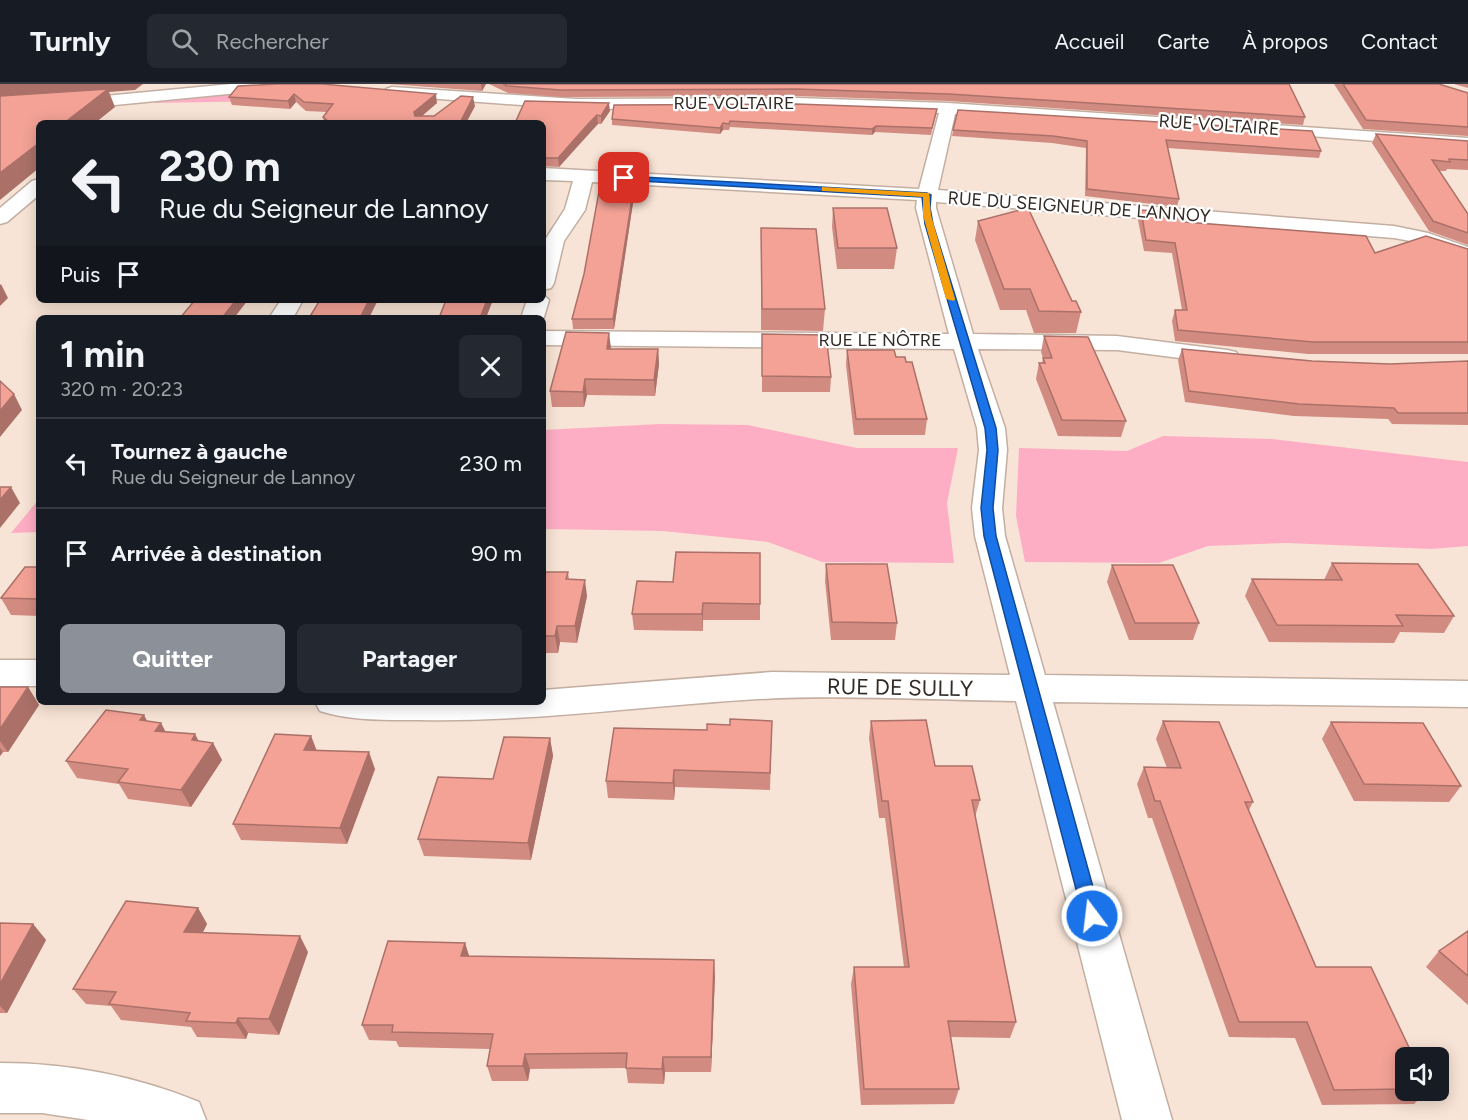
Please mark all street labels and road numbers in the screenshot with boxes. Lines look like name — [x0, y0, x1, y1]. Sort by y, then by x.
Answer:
street label: RUE VOLTAIRE — [673, 92, 795, 114]
street label: RUE VOLTAIRE — [1158, 110, 1280, 140]
street label: RUE DU SEIGNEUR DE LANNOY — [947, 187, 1211, 227]
street label: RUE LE NÔTRE — [818, 329, 942, 351]
street label: RUE DE SULLY — [827, 673, 974, 702]

